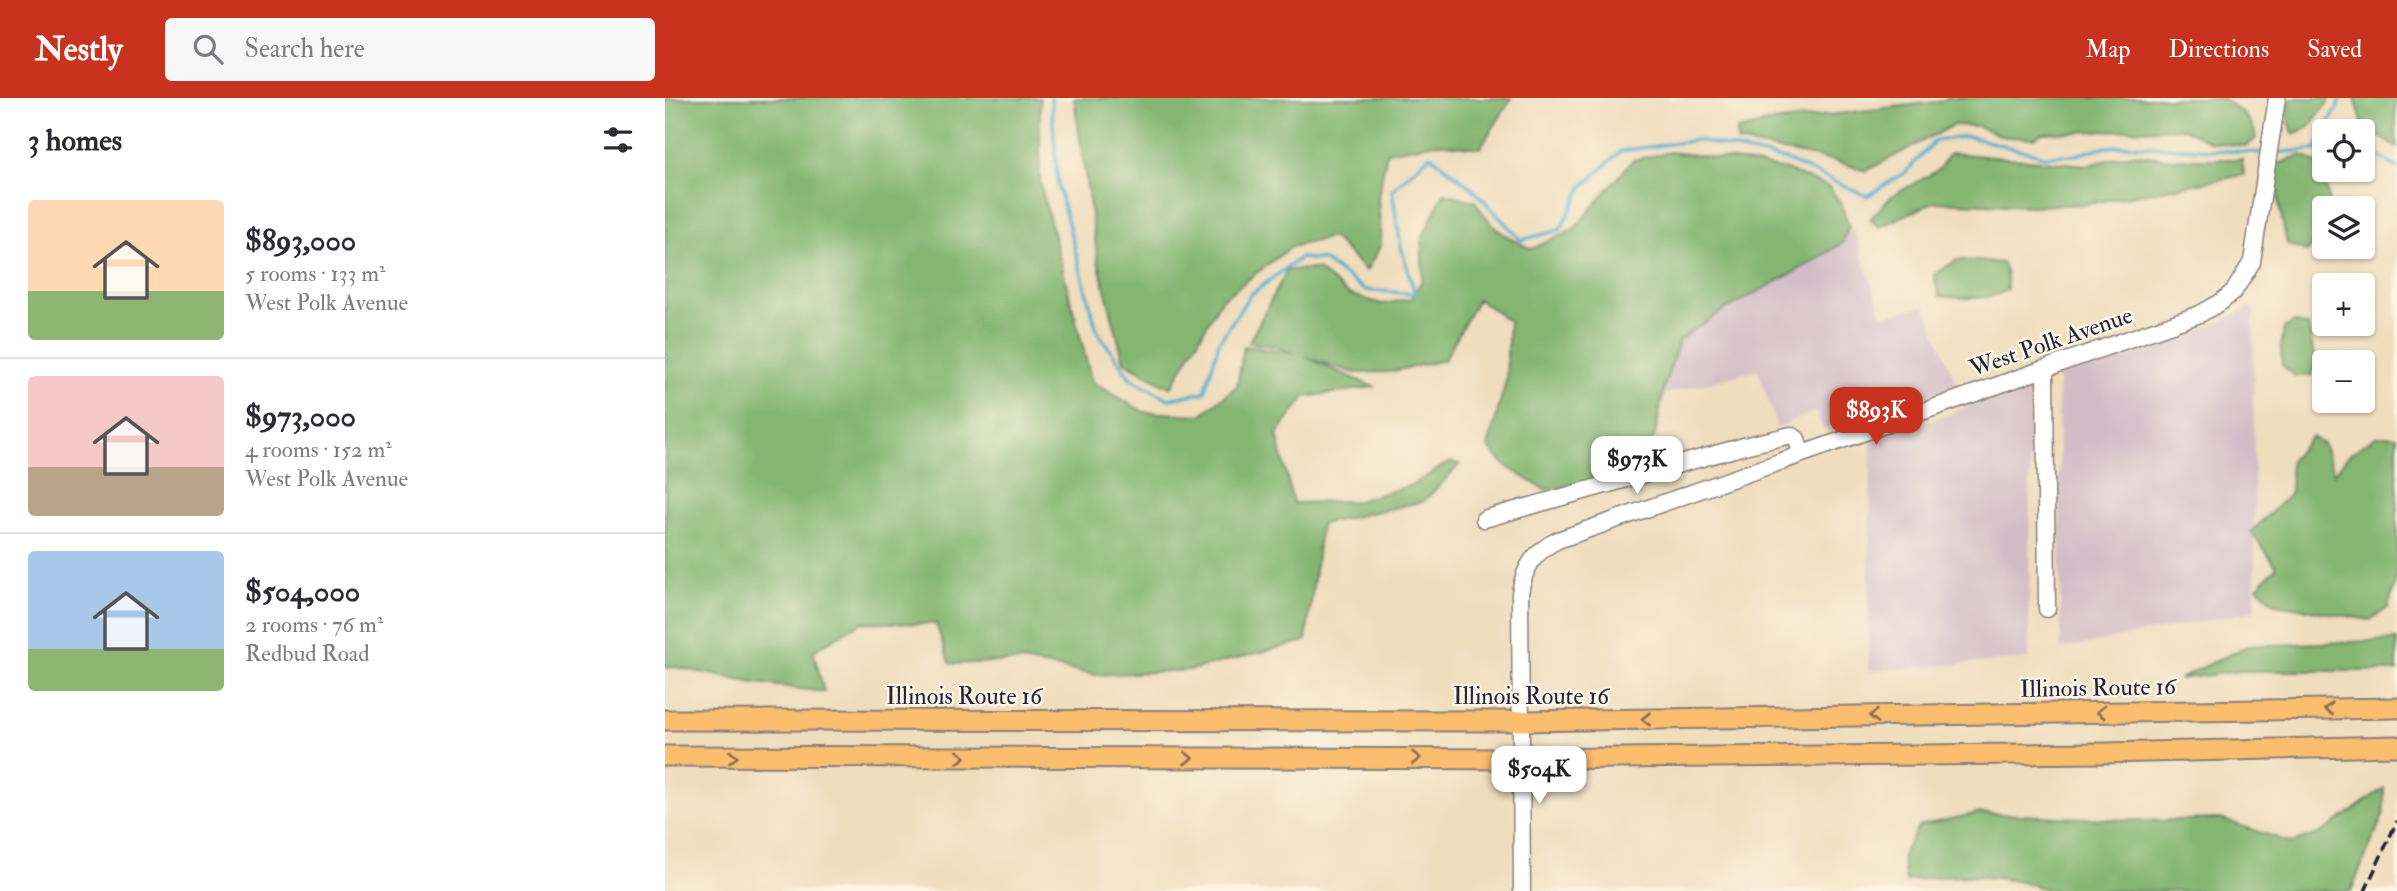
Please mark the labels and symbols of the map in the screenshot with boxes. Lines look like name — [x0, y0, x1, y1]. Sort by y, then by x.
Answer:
street label: West Polk Avenue — [1964, 300, 2137, 385]
pin: $893K — [1827, 388, 1925, 447]
pin: $973K — [1588, 436, 1686, 496]
street label: Illinois Route 16 — [2020, 671, 2178, 705]
street label: Illinois Route 16 — [886, 681, 1044, 712]
street label: Illinois Route 16 — [1453, 681, 1611, 712]
one-way arrow — [2323, 701, 2334, 716]
one-way arrow — [2096, 704, 2106, 720]
one-way arrow — [1868, 708, 1879, 724]
one-way arrow — [1641, 711, 1651, 727]
pin: $504K — [1490, 746, 1588, 806]
one-way arrow — [728, 749, 739, 765]
one-way arrow — [956, 749, 966, 765]
one-way arrow — [1183, 750, 1194, 766]
one-way arrow — [1411, 750, 1421, 766]

